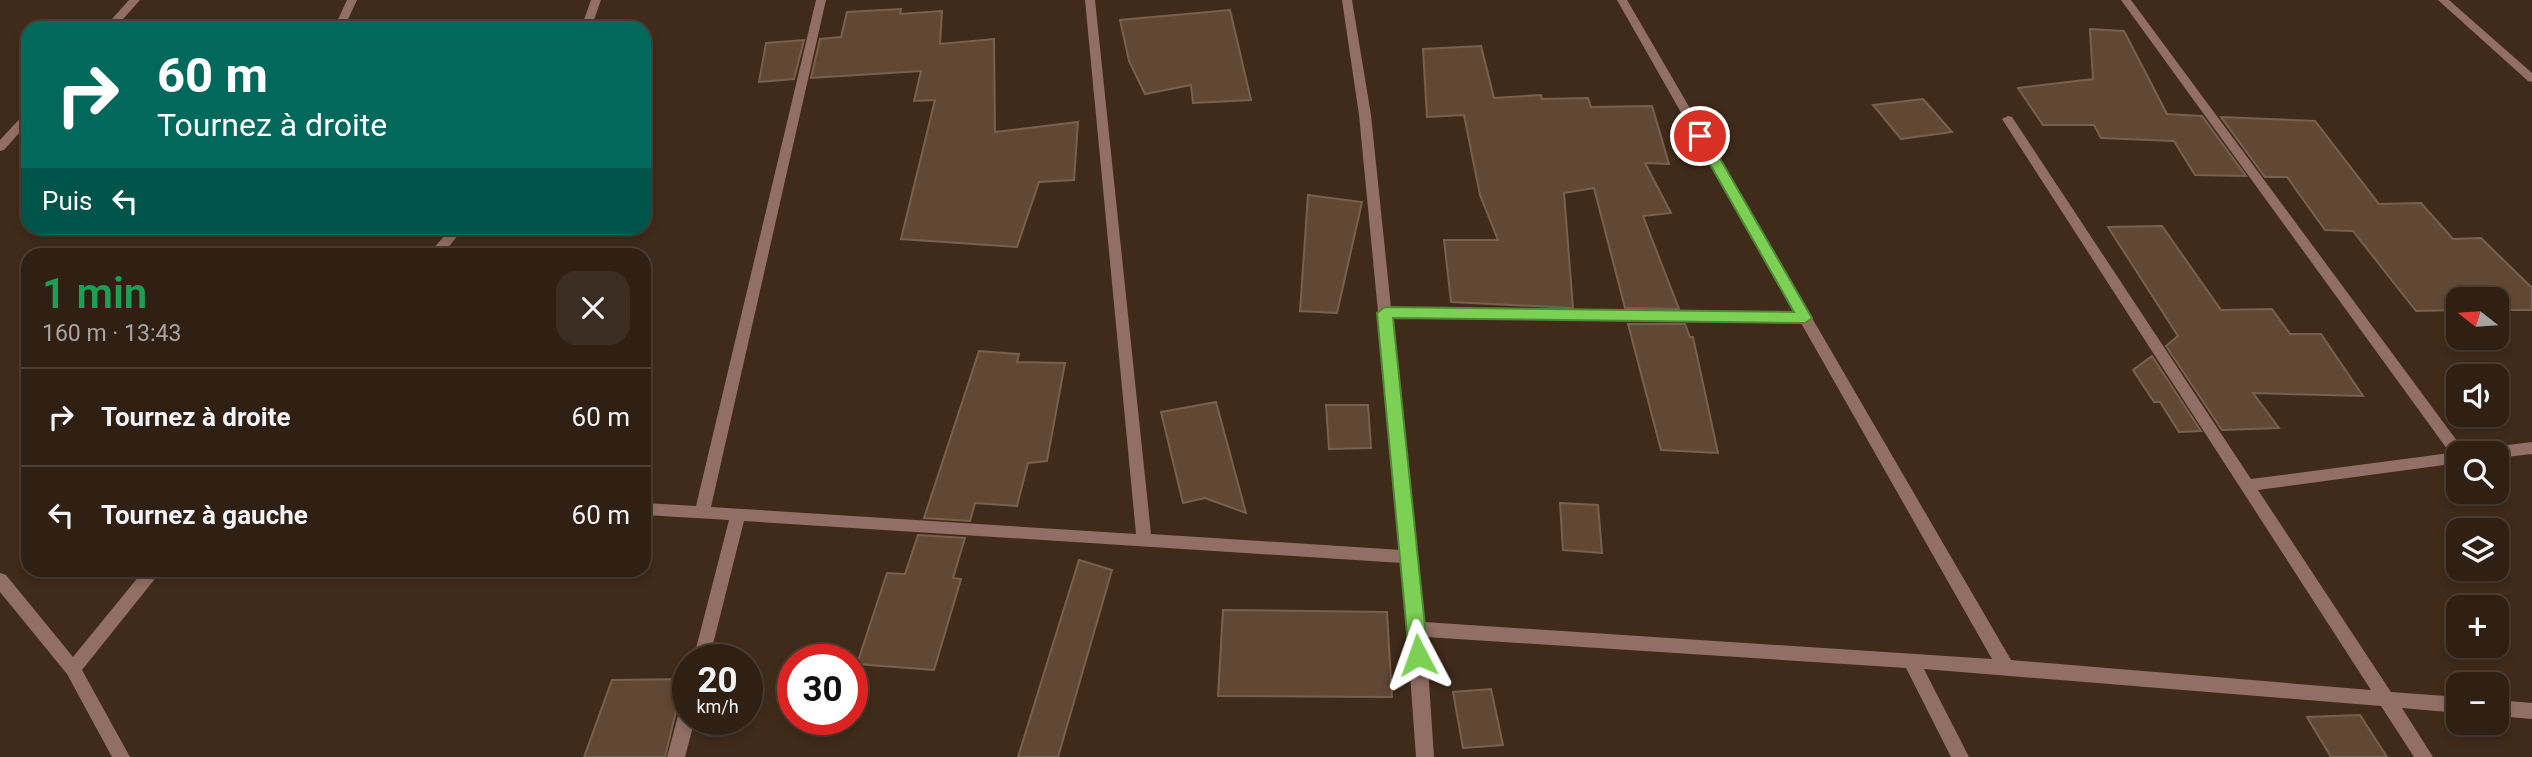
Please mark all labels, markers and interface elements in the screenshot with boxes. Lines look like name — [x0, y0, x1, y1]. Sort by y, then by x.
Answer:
text: 60 m — [157, 47, 268, 104]
icon: right — [42, 49, 133, 140]
text: Tournez à droite — [157, 106, 387, 144]
pin — [1670, 106, 1730, 166]
icon: arrive — [1681, 117, 1719, 155]
icon: left — [106, 182, 144, 220]
text: Puis — [42, 186, 92, 216]
text: 1 min — [42, 269, 147, 318]
button: close — [556, 271, 630, 345]
north arrow — [2446, 287, 2510, 350]
map controls — [2446, 287, 2509, 735]
text: 160 m · 13:43 — [42, 320, 181, 347]
button: sound — [2446, 364, 2509, 427]
icon: right — [42, 398, 80, 436]
text: Tournez à droite — [101, 402, 291, 432]
text: 60 m — [572, 402, 630, 432]
button: search — [2446, 441, 2509, 504]
icon: left — [42, 496, 80, 534]
text: Tournez à gauche — [101, 500, 308, 530]
text: 60 m — [572, 500, 630, 530]
button: layers — [2446, 518, 2509, 581]
button: + — [2446, 595, 2509, 658]
position arrow — [1381, 618, 1455, 692]
speed limit sign: 30 — [777, 644, 868, 735]
text: 20 — [697, 660, 738, 701]
button: − — [2446, 672, 2509, 735]
text: km/h — [696, 696, 739, 717]

